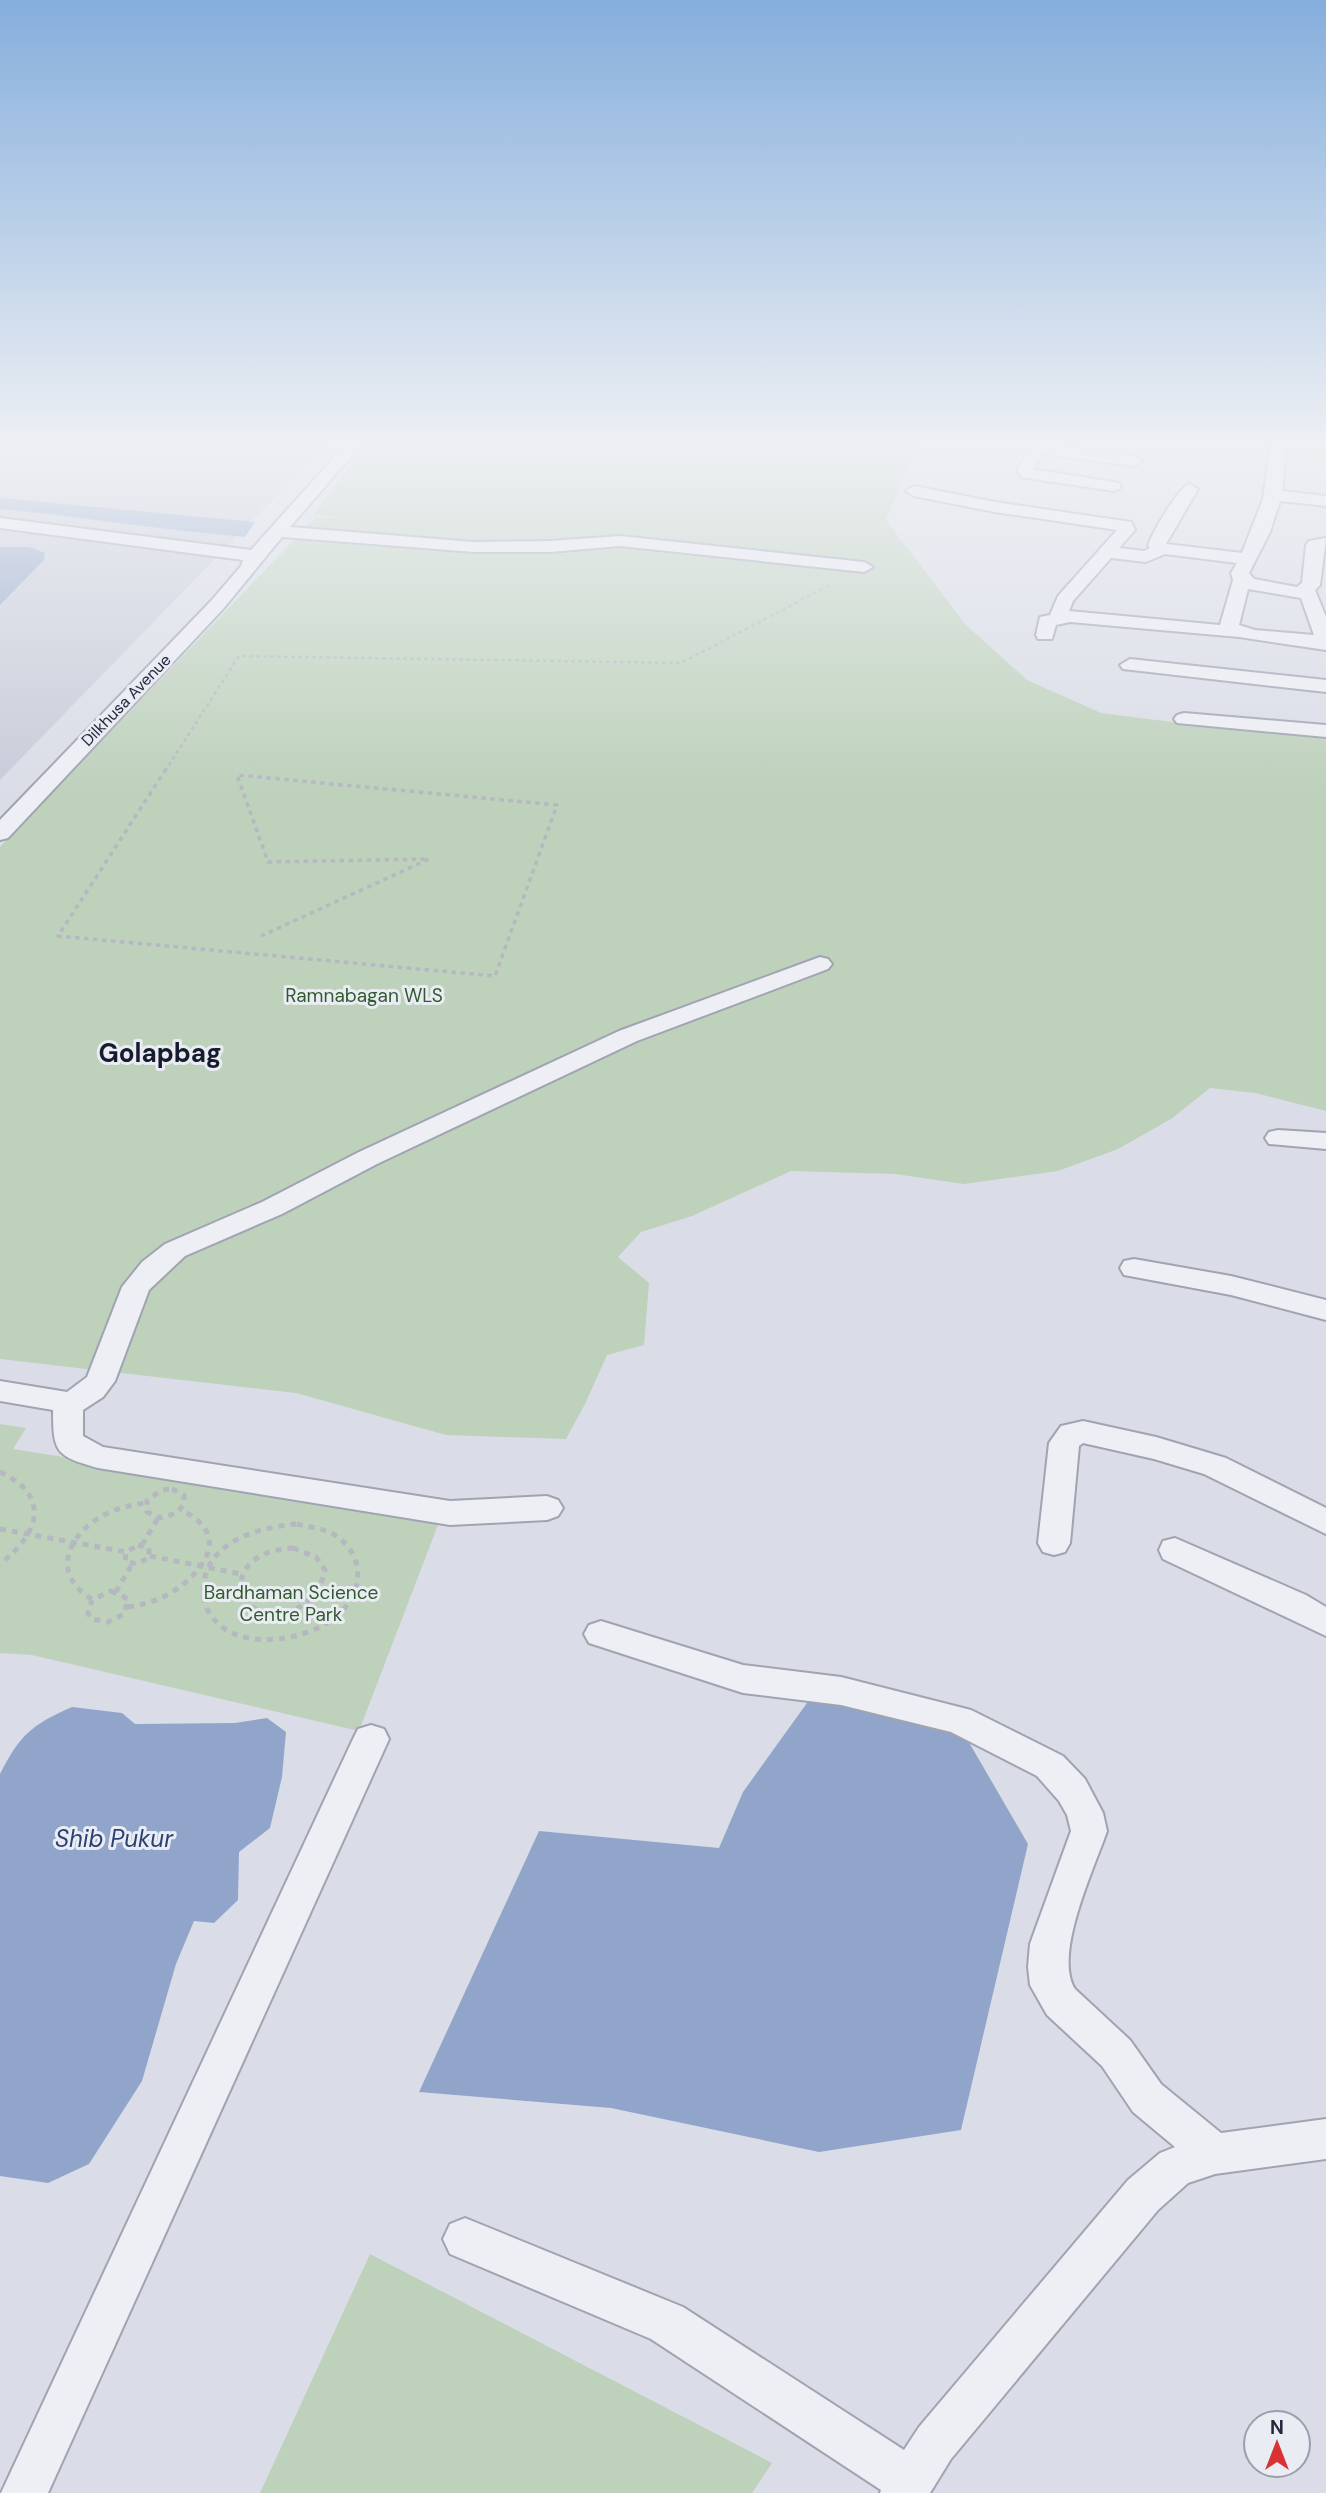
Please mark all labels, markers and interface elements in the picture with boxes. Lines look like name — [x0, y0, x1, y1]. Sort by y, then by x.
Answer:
street label: Dilkhusa Avenue — [77, 649, 175, 751]
park label: Ramnabagan WLS — [285, 983, 443, 1008]
district label: Golapbag — [98, 1036, 222, 1070]
park label: Bardhaman Science Centre Park — [204, 1580, 378, 1627]
water label: Shib Pukur — [55, 1823, 174, 1854]
north arrow — [1242, 2409, 1312, 2479]
text: N — [1270, 2415, 1284, 2440]

